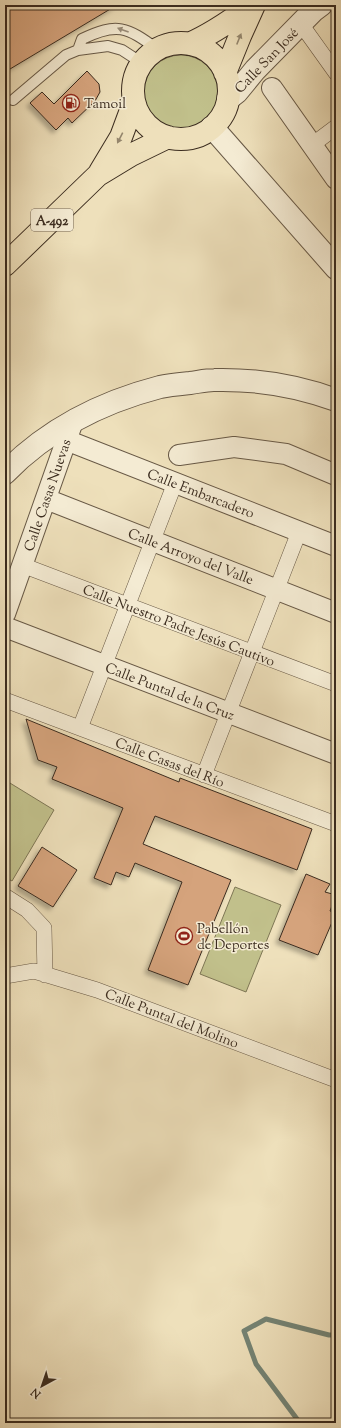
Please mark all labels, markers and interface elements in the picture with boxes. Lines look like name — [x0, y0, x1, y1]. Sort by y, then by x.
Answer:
street label: Calle San José — [231, 24, 304, 99]
one-way arrow — [117, 27, 129, 33]
one-way arrow — [236, 32, 242, 44]
fuel station icon: Tamoil — [61, 93, 81, 113]
place label: Tamoil — [84, 95, 126, 115]
one-way arrow — [116, 132, 123, 144]
road number: A-492 — [31, 209, 73, 231]
street label: Calle Casas Nuevas — [20, 437, 77, 554]
street label: Calle Embarcadero — [144, 465, 257, 525]
street label: Calle Arroyo del Valle — [125, 525, 256, 591]
street label: Calle Nuestro Padre Jesús Cautivo — [79, 581, 278, 673]
street label: Calle Puntal de la Cruz — [102, 659, 237, 727]
street label: Calle Casas del Río — [112, 734, 227, 794]
place label: Pabellón de Deportes — [197, 920, 269, 956]
sports icon: Pabellón de Deportes — [174, 926, 194, 946]
street label: Calle Puntal del Molino — [102, 985, 241, 1055]
north arrow — [22, 1366, 62, 1406]
text: N — [28, 1384, 45, 1402]

